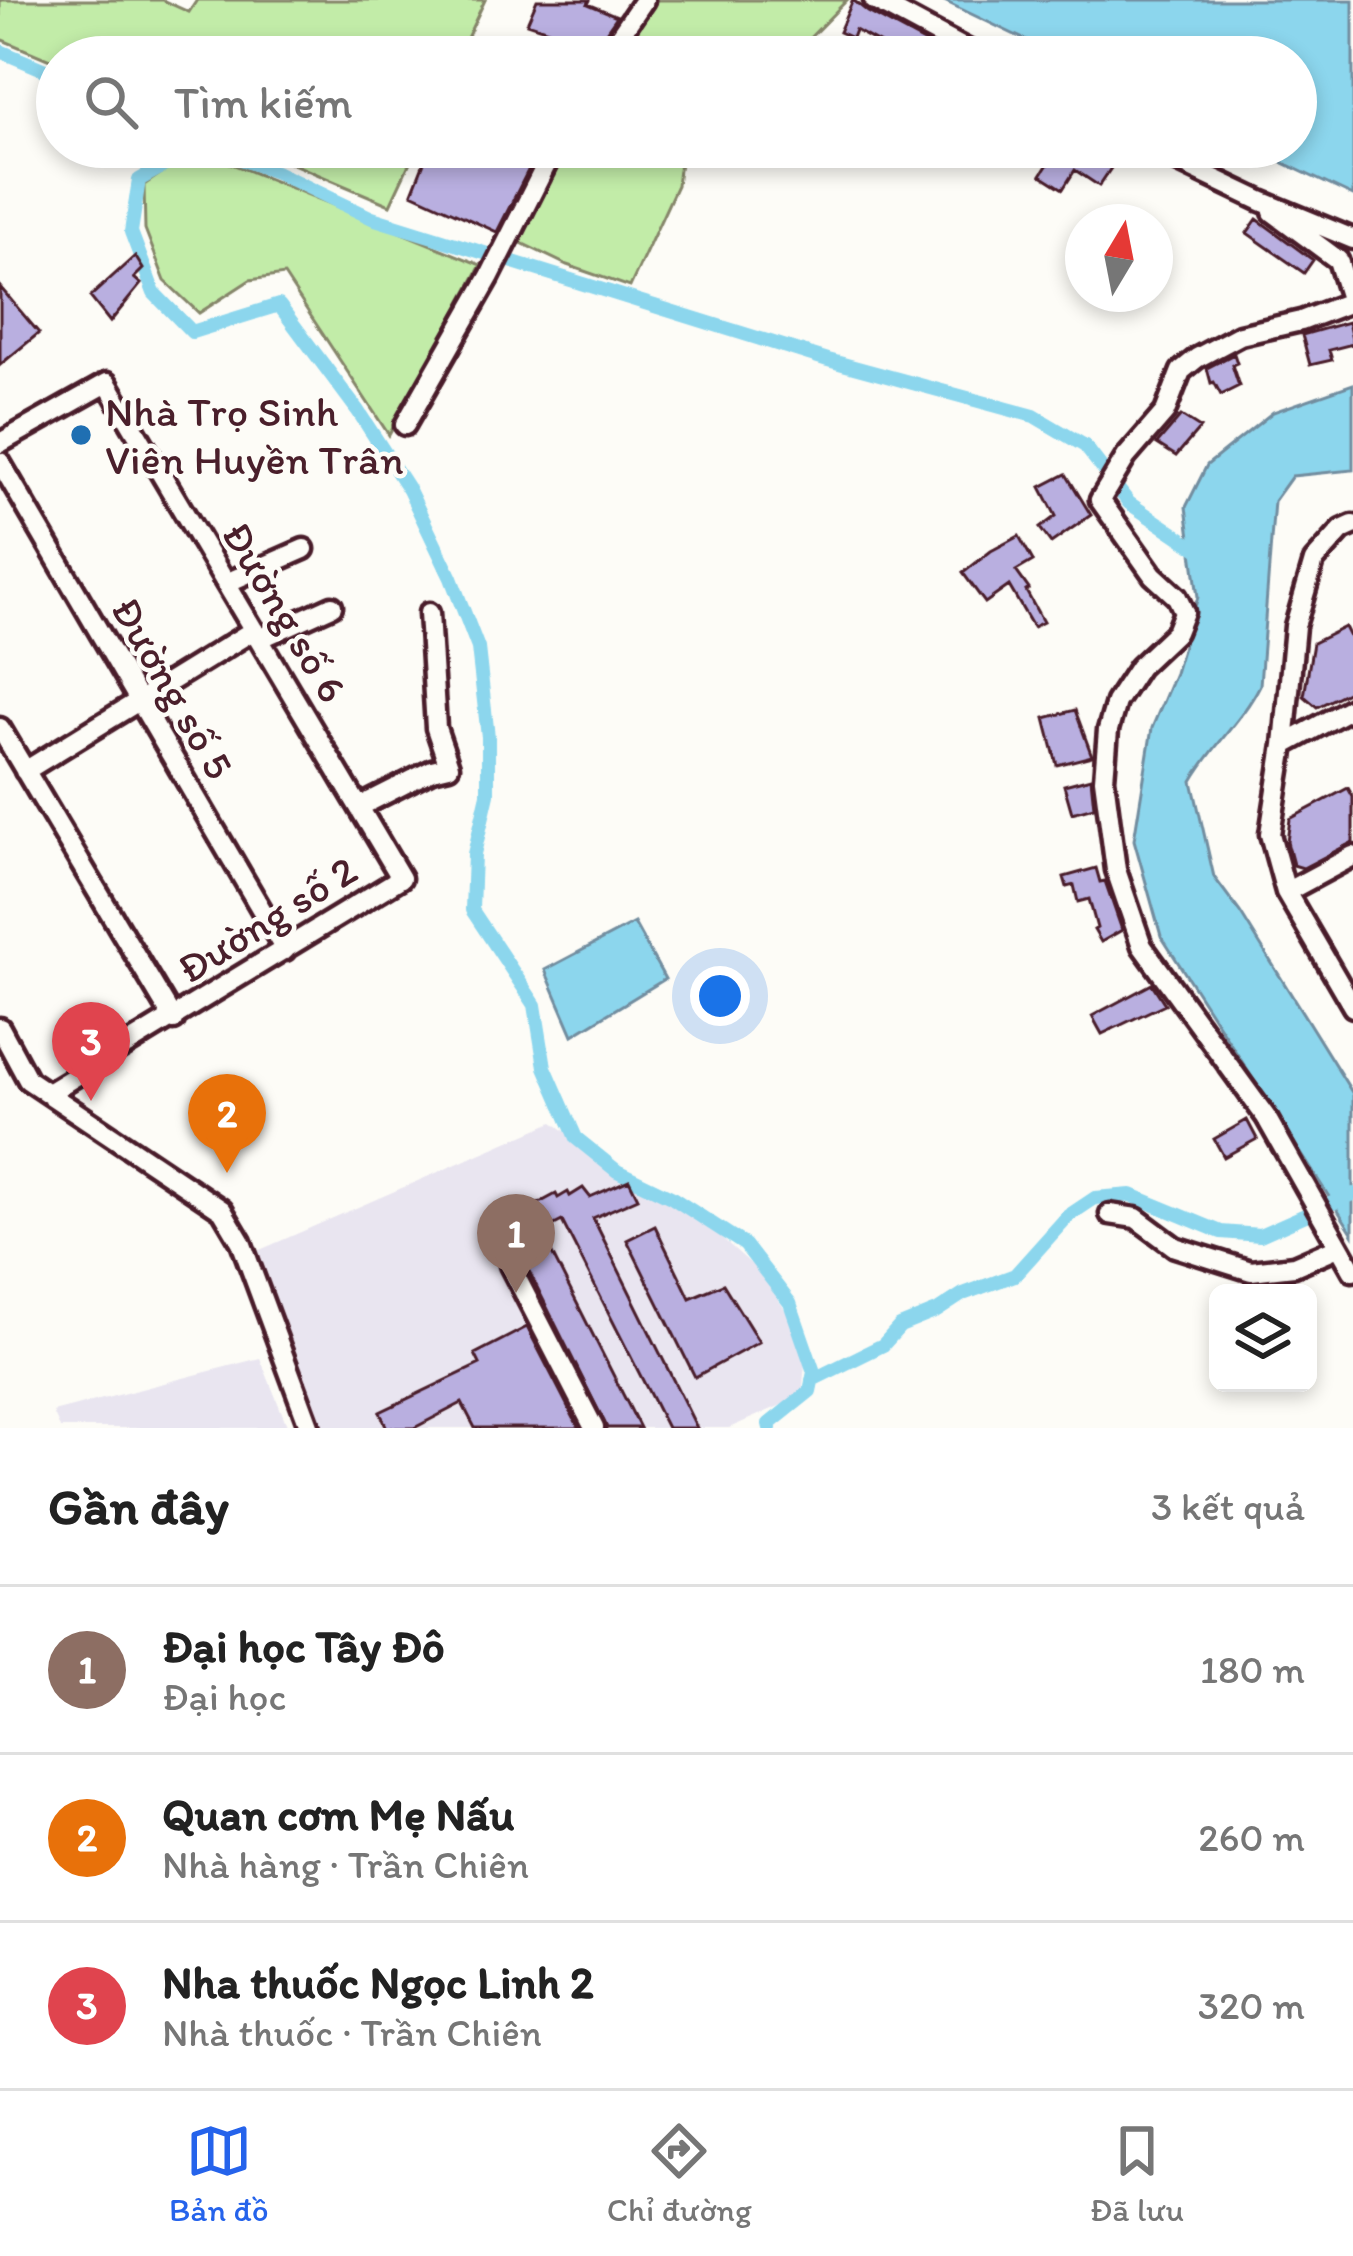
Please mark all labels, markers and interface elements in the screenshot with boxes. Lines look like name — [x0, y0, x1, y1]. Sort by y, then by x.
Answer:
search box — [36, 36, 1317, 168]
icon: search — [78, 69, 144, 135]
text: Tìm kiếm — [174, 75, 353, 129]
north arrow — [1065, 204, 1173, 312]
place label: Nhà Trọ Sinh Viên Huyền Trân — [105, 386, 404, 485]
marker: Nhà Trọ Sinh Viên Huyền Trân — [68, 422, 94, 448]
street label: Đường số 6 — [211, 513, 359, 711]
street label: Đường số 5 — [101, 588, 245, 788]
street label: Đường số 2 — [168, 844, 366, 994]
your location — [690, 966, 750, 1026]
pin: 3 — [52, 1002, 130, 1101]
pin: 2 — [188, 1074, 266, 1173]
pin: 1 — [477, 1194, 555, 1293]
map controls — [1209, 1284, 1317, 1392]
button: layers — [1209, 1284, 1317, 1392]
text: Gần đây — [48, 1476, 229, 1537]
text: 3 kết quả — [1151, 1483, 1305, 1530]
text: Đại học Tây Đô — [162, 1619, 445, 1673]
text: 1 — [78, 1646, 96, 1693]
text: 180 m — [1200, 1646, 1305, 1693]
text: Đại học — [162, 1673, 286, 1720]
text: Quan cơm Mẹ Nấu — [162, 1787, 514, 1841]
text: 2 — [77, 1814, 97, 1861]
text: 260 m — [1198, 1814, 1305, 1861]
text: Nhà hàng · Trần Chiên — [162, 1841, 529, 1888]
text: Nha thuốc Ngọc Linh 2 — [162, 1955, 594, 2009]
text: 3 — [76, 1982, 98, 2029]
text: 320 m — [1198, 1982, 1305, 2029]
text: Nhà thuốc · Trần Chiên — [162, 2009, 542, 2056]
tab: Bản đồ — [169, 2118, 269, 2229]
tab: Chỉ đường — [607, 2118, 752, 2229]
tab: Đã lưu — [1090, 2118, 1184, 2229]

